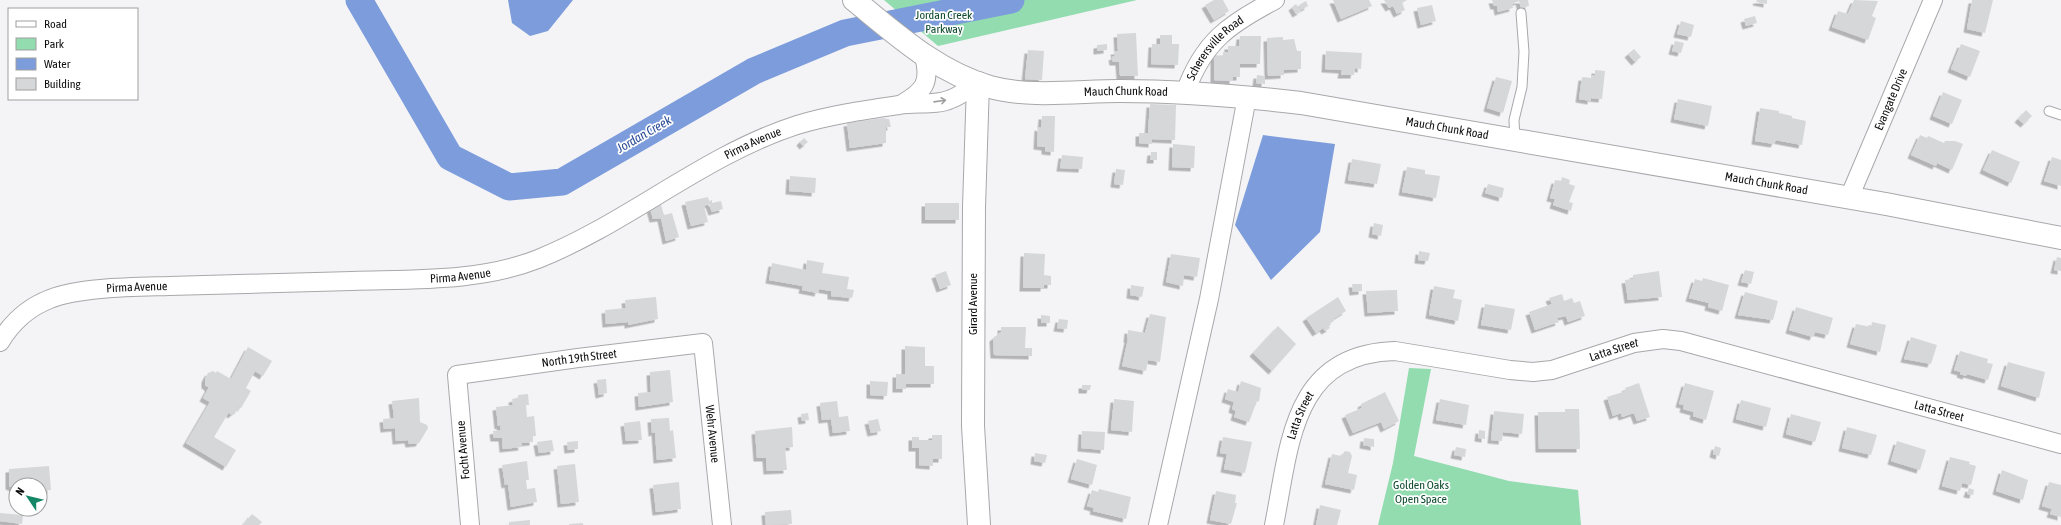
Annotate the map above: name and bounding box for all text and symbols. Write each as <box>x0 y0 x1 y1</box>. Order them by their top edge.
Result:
legend <box>8 8 138 100</box>
park label: Jordan Creek Parkway <box>916 8 973 36</box>
street label: Scherersville Road <box>1184 13 1246 83</box>
text: Road <box>44 17 67 31</box>
text: Park <box>44 37 65 51</box>
text: Water <box>44 57 71 71</box>
street label: Evangate Drive <box>1872 67 1910 132</box>
text: Building <box>44 77 82 91</box>
street label: Mauch Chunk Road <box>1083 84 1168 99</box>
one-way arrow <box>933 97 946 105</box>
water label: Jordan Creek <box>613 112 674 156</box>
street label: Mauch Chunk Road <box>1405 114 1490 142</box>
street label: Pirma Avenue <box>722 124 783 162</box>
street label: Mauch Chunk Road <box>1724 169 1809 197</box>
street label: Pirma Avenue <box>430 265 492 286</box>
street label: Girard Avenue <box>966 273 980 335</box>
street label: Pirma Avenue <box>106 279 168 296</box>
street label: Latta Street <box>1587 335 1640 364</box>
street label: North 19th Street <box>541 346 618 370</box>
street label: Latta Street <box>1284 388 1317 441</box>
street label: Latta Street <box>1913 398 1966 424</box>
street label: Wehr Avenue <box>703 404 722 463</box>
street label: Focht Avenue <box>453 420 473 480</box>
north arrow <box>8 477 48 517</box>
park label: Golden Oaks Open Space <box>1393 478 1449 506</box>
text: N <box>13 485 27 497</box>

